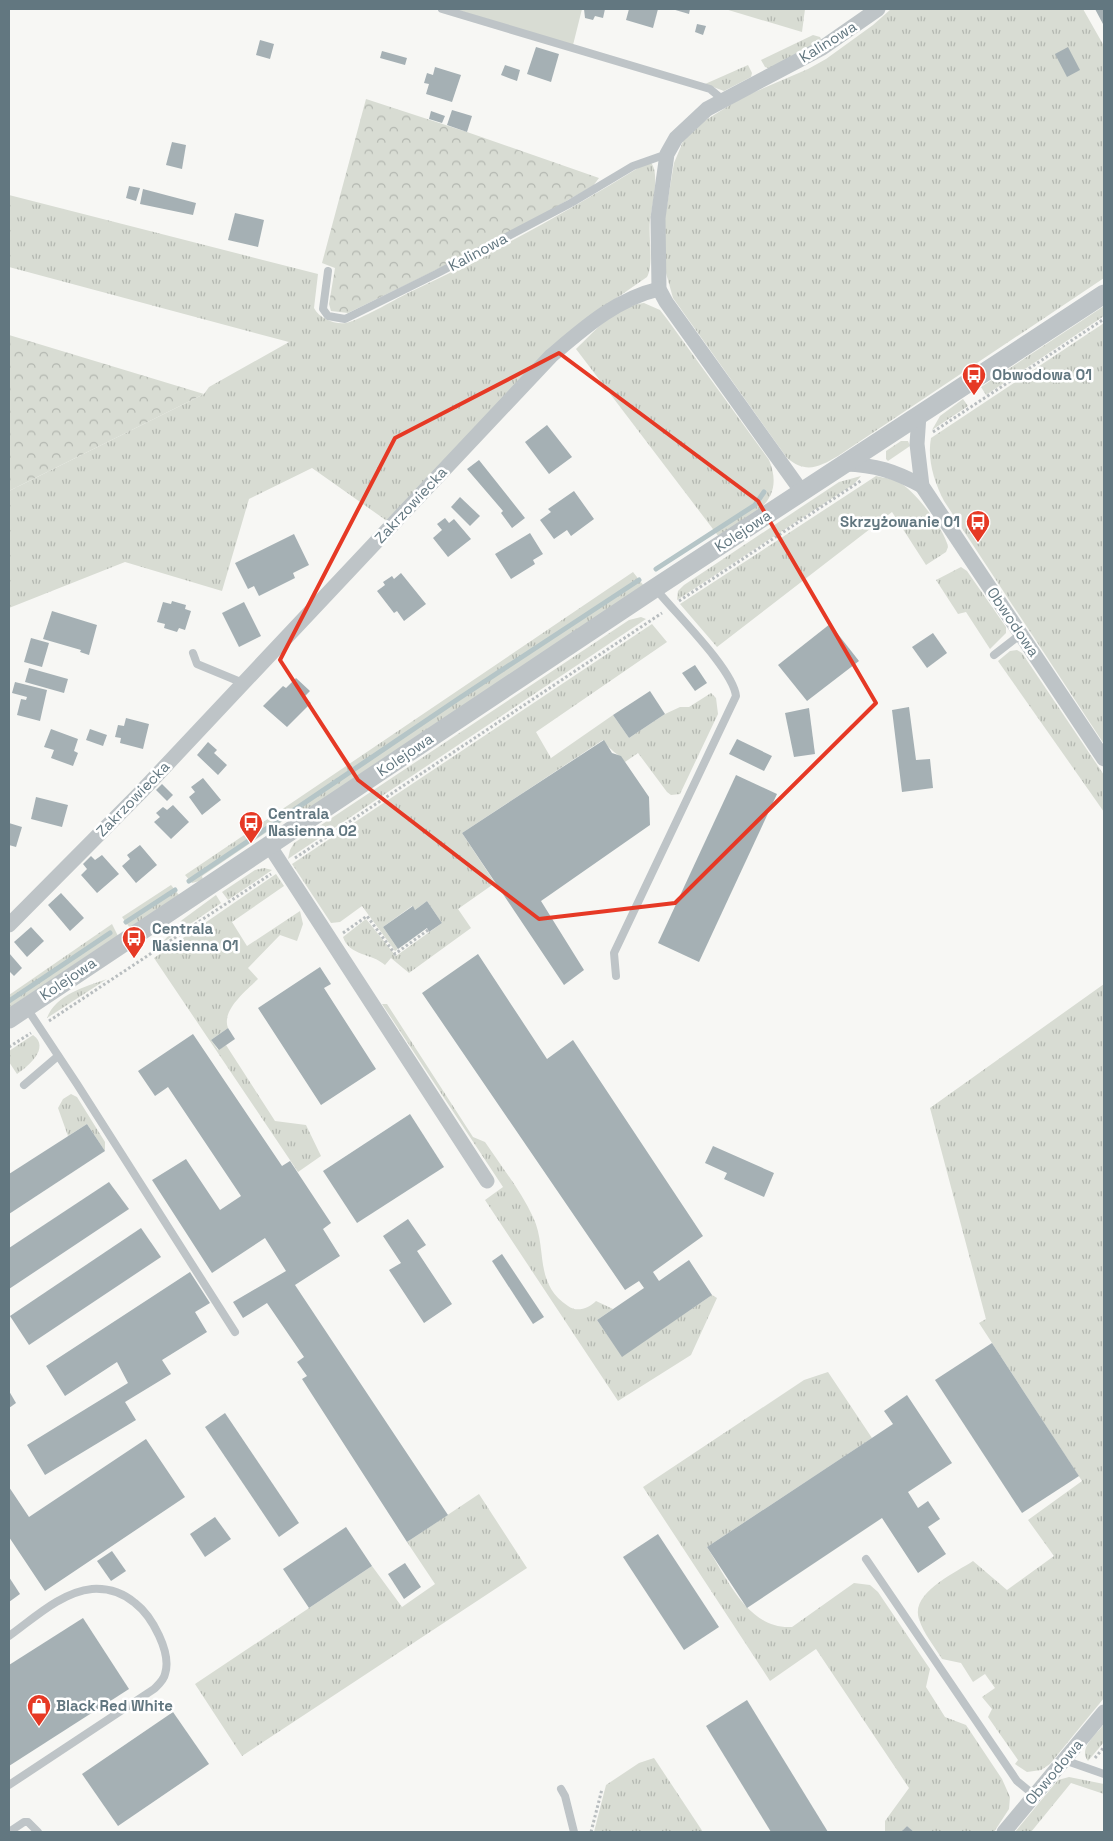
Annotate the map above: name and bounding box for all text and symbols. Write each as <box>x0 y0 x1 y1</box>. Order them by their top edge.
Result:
street label: Kalinowa <box>796 16 860 67</box>
street label: Kalinowa <box>445 228 511 275</box>
bus stop icon: Obwodowa 01 <box>961 362 987 396</box>
place label: Obwodowa 01 <box>992 365 1092 384</box>
street label: Zakrzowiecka <box>370 462 451 547</box>
street label: Kolejowa <box>711 505 775 556</box>
bus stop icon: Skrzyżowanie 01 <box>965 509 991 543</box>
place label: Skrzyżowanie 01 <box>840 512 960 531</box>
street label: Obwodowa <box>983 583 1044 660</box>
street label: Kolejowa <box>373 729 437 780</box>
street label: Zakrzowiecka <box>92 757 174 840</box>
place label: Centrala Nasienna 02 <box>268 804 357 840</box>
bus stop icon: Centrala Nasienna 02 <box>238 810 264 844</box>
place label: Centrala Nasienna 01 <box>152 919 239 955</box>
bus stop icon: Centrala Nasienna 01 <box>121 925 147 959</box>
street label: Kolejowa <box>36 953 100 1004</box>
shop icon: Black Red White <box>26 1693 52 1727</box>
place label: Black Red White <box>56 1696 173 1715</box>
street label: Obwodowa <box>1021 1735 1087 1808</box>

